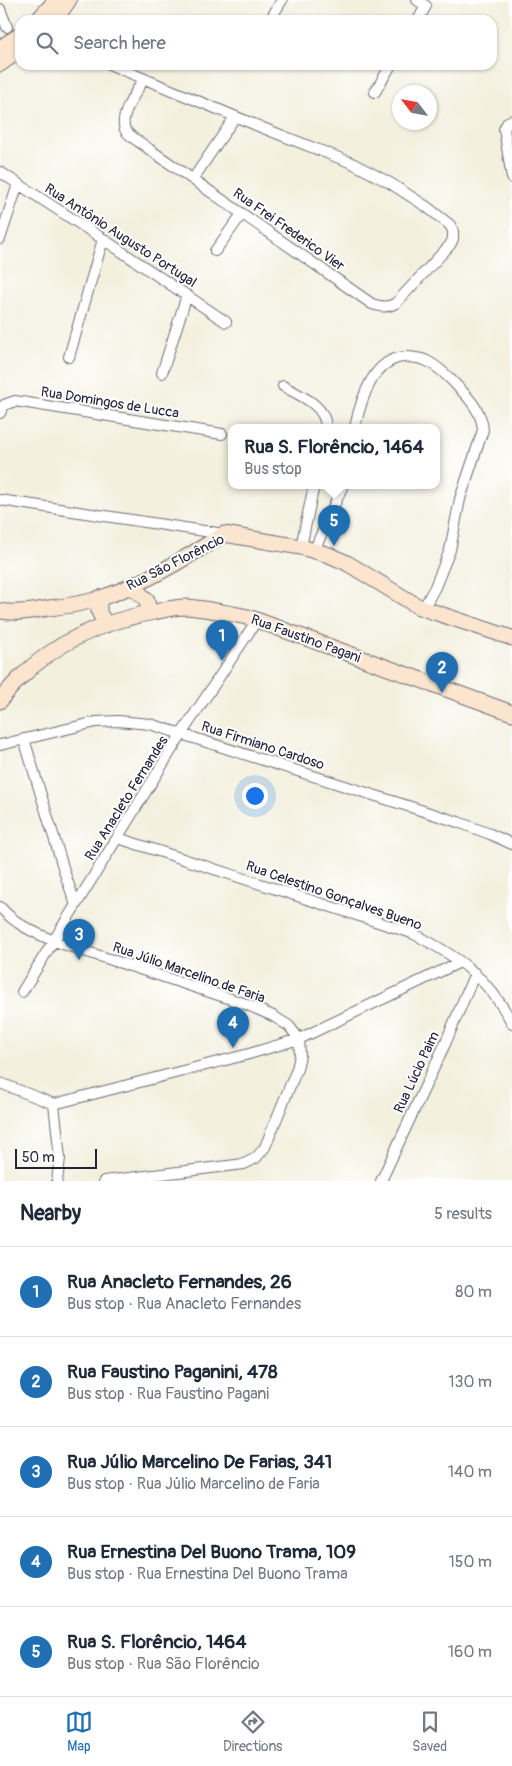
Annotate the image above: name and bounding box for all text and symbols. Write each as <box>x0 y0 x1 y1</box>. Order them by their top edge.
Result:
search box <box>15 15 497 70</box>
icon: search <box>33 29 61 57</box>
text: Search here <box>73 31 166 55</box>
north arrow <box>392 85 437 130</box>
street label: Rua Antônio Augusto Portugal <box>42 180 200 291</box>
street label: Rua Frei Frederico Vier <box>230 185 348 274</box>
street label: Rua Domingos de Lucca <box>40 383 180 422</box>
popup <box>228 424 440 489</box>
text: Rua S. Florêncio, 1464 <box>244 435 424 459</box>
text: Bus stop <box>244 459 302 479</box>
pin: 5 <box>318 505 350 546</box>
street label: Rua São Florêncio <box>124 530 227 594</box>
street label: Rua Faustino Pagani <box>249 611 364 666</box>
pin: 1 <box>206 620 238 661</box>
pin: 2 <box>426 652 458 693</box>
street label: Rua Firmiano Cardoso <box>199 718 327 774</box>
street label: Rua Anacleto Fernandes <box>81 732 172 864</box>
your location <box>242 783 268 809</box>
street label: Rua Celestino Gonçalves Bueno <box>244 857 425 934</box>
pin: 3 <box>63 919 95 960</box>
street label: Rua Júlio Marcelino de Faria <box>110 938 267 1007</box>
pin: 4 <box>217 1007 249 1048</box>
street label: Rua Lúcio Paim <box>390 1029 443 1116</box>
scale bar <box>15 1146 98 1169</box>
text: 50 m <box>22 1149 55 1166</box>
text: Nearby <box>20 1200 81 1227</box>
text: 5 results <box>434 1204 492 1224</box>
text: Rua Anacleto Fernandes, 26 <box>67 1270 292 1294</box>
text: 1 <box>33 1282 39 1302</box>
text: 80 m <box>455 1282 492 1302</box>
text: Bus stop · Rua Anacleto Fernandes <box>67 1294 301 1314</box>
text: Rua Faustino Paganini, 478 <box>67 1360 278 1384</box>
text: 2 <box>32 1372 40 1392</box>
text: 130 m <box>448 1372 492 1392</box>
text: Bus stop · Rua Faustino Pagani <box>67 1384 269 1404</box>
text: Rua Júlio Marcelino De Farias, 341 <box>67 1450 332 1474</box>
text: 3 <box>32 1462 40 1482</box>
text: 140 m <box>448 1462 492 1482</box>
text: Bus stop · Rua Júlio Marcelino de Faria <box>67 1474 320 1494</box>
text: Rua Ernestina Del Buono Trama, 109 <box>67 1540 356 1564</box>
text: 4 <box>31 1552 41 1572</box>
text: 150 m <box>448 1552 492 1572</box>
text: Bus stop · Rua Ernestina Del Buono Trama <box>67 1564 348 1584</box>
text: Rua S. Florêncio, 1464 <box>67 1630 246 1654</box>
text: 5 <box>32 1642 40 1662</box>
text: 160 m <box>448 1642 492 1662</box>
text: Bus stop · Rua São Florêncio <box>67 1654 260 1674</box>
tab: Map <box>65 1708 93 1755</box>
tab: Directions <box>223 1708 282 1755</box>
tab: Saved <box>412 1708 447 1755</box>

